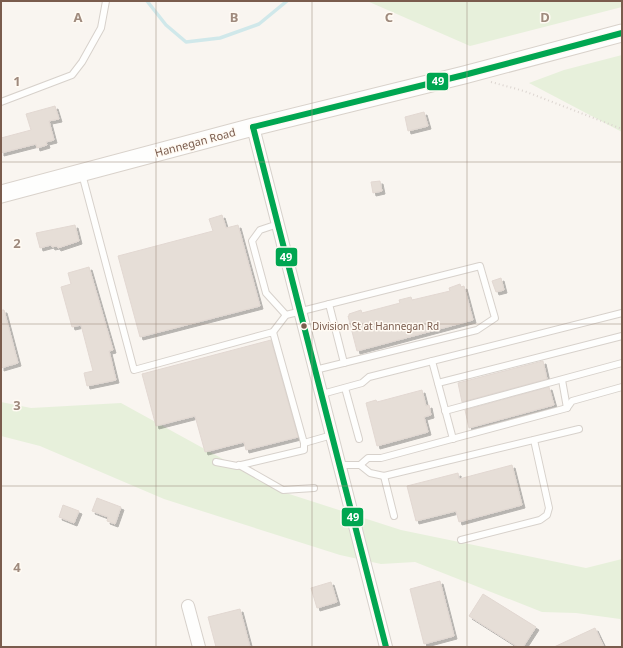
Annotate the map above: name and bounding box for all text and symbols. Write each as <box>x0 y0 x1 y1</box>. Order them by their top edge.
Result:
text: A <box>74 8 83 26</box>
text: B <box>230 8 238 26</box>
text: C <box>385 8 393 26</box>
text: D <box>540 8 550 26</box>
text: 1 <box>13 72 21 90</box>
line badge: 49 <box>426 72 449 91</box>
text: 49 <box>432 73 444 88</box>
street label: Hannegan Road <box>153 124 237 160</box>
text: 2 <box>13 234 21 252</box>
line badge: 49 <box>275 247 298 267</box>
text: 49 <box>280 249 292 264</box>
place label: Division St at Hannegan Rd <box>312 319 439 333</box>
marker: Division St at Hannegan Rd <box>299 321 309 331</box>
text: 3 <box>13 396 21 414</box>
line badge: 49 <box>341 507 364 527</box>
text: 49 <box>347 509 359 524</box>
text: 4 <box>13 558 21 576</box>

